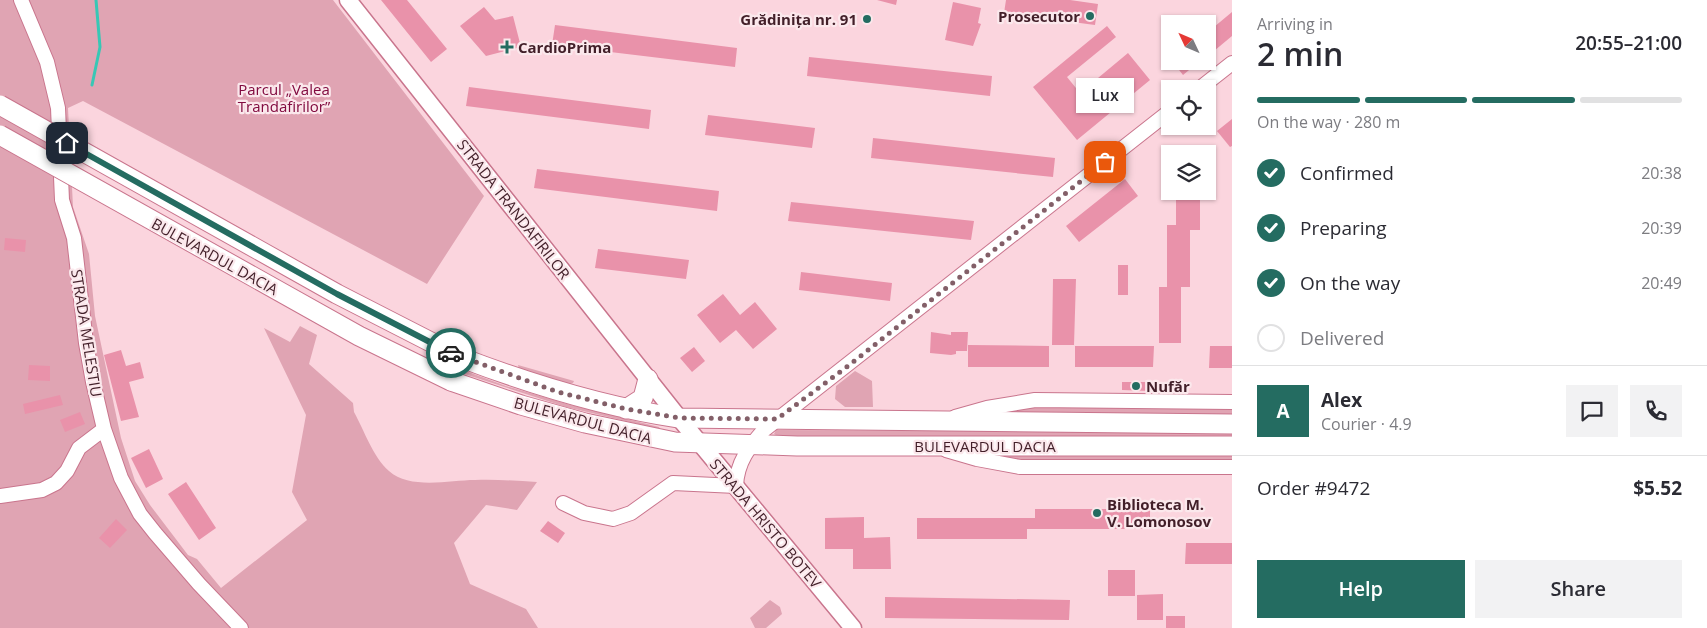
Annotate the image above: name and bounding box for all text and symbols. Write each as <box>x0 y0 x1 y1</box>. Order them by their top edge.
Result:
place label: Prosecutor <box>998 6 1080 26</box>
place label: Grădinița nr. 91 <box>740 9 857 29</box>
marker: Prosecutor <box>1084 10 1096 22</box>
marker: Grădinița nr. 91 <box>861 13 873 25</box>
text: Arriving in <box>1257 13 1333 35</box>
north arrow <box>1161 15 1216 70</box>
map controls <box>1161 15 1216 200</box>
text: 20:55–21:00 <box>1575 30 1682 56</box>
text: 2 min <box>1257 32 1343 75</box>
place label: CardioPrima <box>518 37 611 57</box>
marker: CardioPrima <box>500 40 514 54</box>
callout: Lux <box>1076 77 1134 112</box>
park label: Parcul „Valea Trandafirilor” <box>238 79 331 116</box>
button: locate <box>1161 80 1216 135</box>
text: Lux <box>1091 84 1119 106</box>
text: On the way · 280 m <box>1257 111 1400 133</box>
pin <box>46 122 88 164</box>
icon: home <box>53 129 81 157</box>
street label: STRADA TRANDAFIRILOR <box>453 135 575 284</box>
pin <box>1084 141 1126 183</box>
button: layers <box>1161 145 1216 200</box>
icon: bag <box>1091 148 1119 176</box>
icon: check <box>1257 159 1285 187</box>
text: Confirmed <box>1300 160 1394 186</box>
text: 20:38 <box>1641 162 1682 184</box>
street label: BULEVARDUL DACIA <box>148 213 282 299</box>
icon: check <box>1257 214 1285 242</box>
text: Preparing <box>1300 215 1387 241</box>
text: 20:39 <box>1641 217 1682 239</box>
street label: STRADA MELESTIU <box>67 268 107 398</box>
icon: check <box>1257 269 1285 297</box>
text: On the way <box>1300 270 1400 296</box>
text: 20:49 <box>1641 272 1682 294</box>
text: Delivered <box>1300 325 1384 351</box>
courier <box>426 328 476 378</box>
icon: car <box>437 339 465 367</box>
place label: Nufăr <box>1146 376 1190 396</box>
marker: Nufăr <box>1130 380 1142 392</box>
button: chat <box>1566 385 1618 437</box>
button: phone <box>1630 385 1682 437</box>
text: Alex <box>1321 387 1362 413</box>
street label: BULEVARDUL DACIA <box>512 392 654 448</box>
text: A <box>1276 398 1290 424</box>
text: Courier · 4.9 <box>1321 413 1412 435</box>
street label: BULEVARDUL DACIA <box>914 436 1056 456</box>
street label: STRADA HRISTO BOTEV <box>706 454 826 592</box>
text: Order #9472 <box>1257 475 1370 501</box>
text: $5.52 <box>1633 475 1682 501</box>
place label: Biblioteca M. V. Lomonosov <box>1107 494 1212 531</box>
marker: Biblioteca M. V. Lomonosov <box>1091 507 1103 519</box>
button: Help <box>1257 560 1465 618</box>
button: Share <box>1475 560 1682 618</box>

